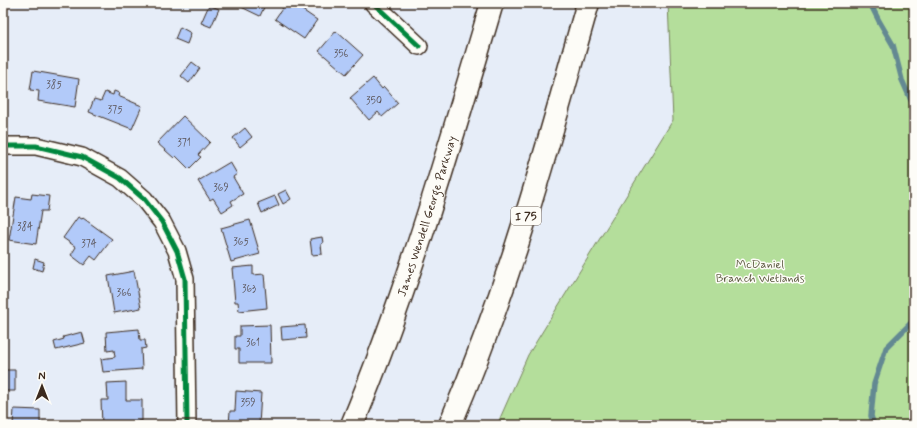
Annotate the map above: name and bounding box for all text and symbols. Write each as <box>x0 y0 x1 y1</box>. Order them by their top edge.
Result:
house number: 356 <box>334 48 349 61</box>
house number: 385 <box>46 78 62 92</box>
house number: 350 <box>366 95 382 108</box>
house number: 375 <box>107 104 123 117</box>
street label: James Wendell George Parkway <box>394 134 461 299</box>
house number: 371 <box>177 137 191 150</box>
house number: 369 <box>213 182 229 195</box>
road number: I 75 <box>511 207 541 225</box>
house number: 384 <box>17 220 33 234</box>
house number: 365 <box>233 236 249 249</box>
house number: 374 <box>81 238 97 251</box>
park label: McDaniel Branch Wetlands <box>716 257 805 287</box>
house number: 363 <box>242 283 256 296</box>
house number: 366 <box>117 287 132 300</box>
house number: 361 <box>246 337 260 350</box>
north arrow <box>22 366 62 406</box>
text: N <box>38 370 46 384</box>
house number: 359 <box>240 397 256 410</box>

